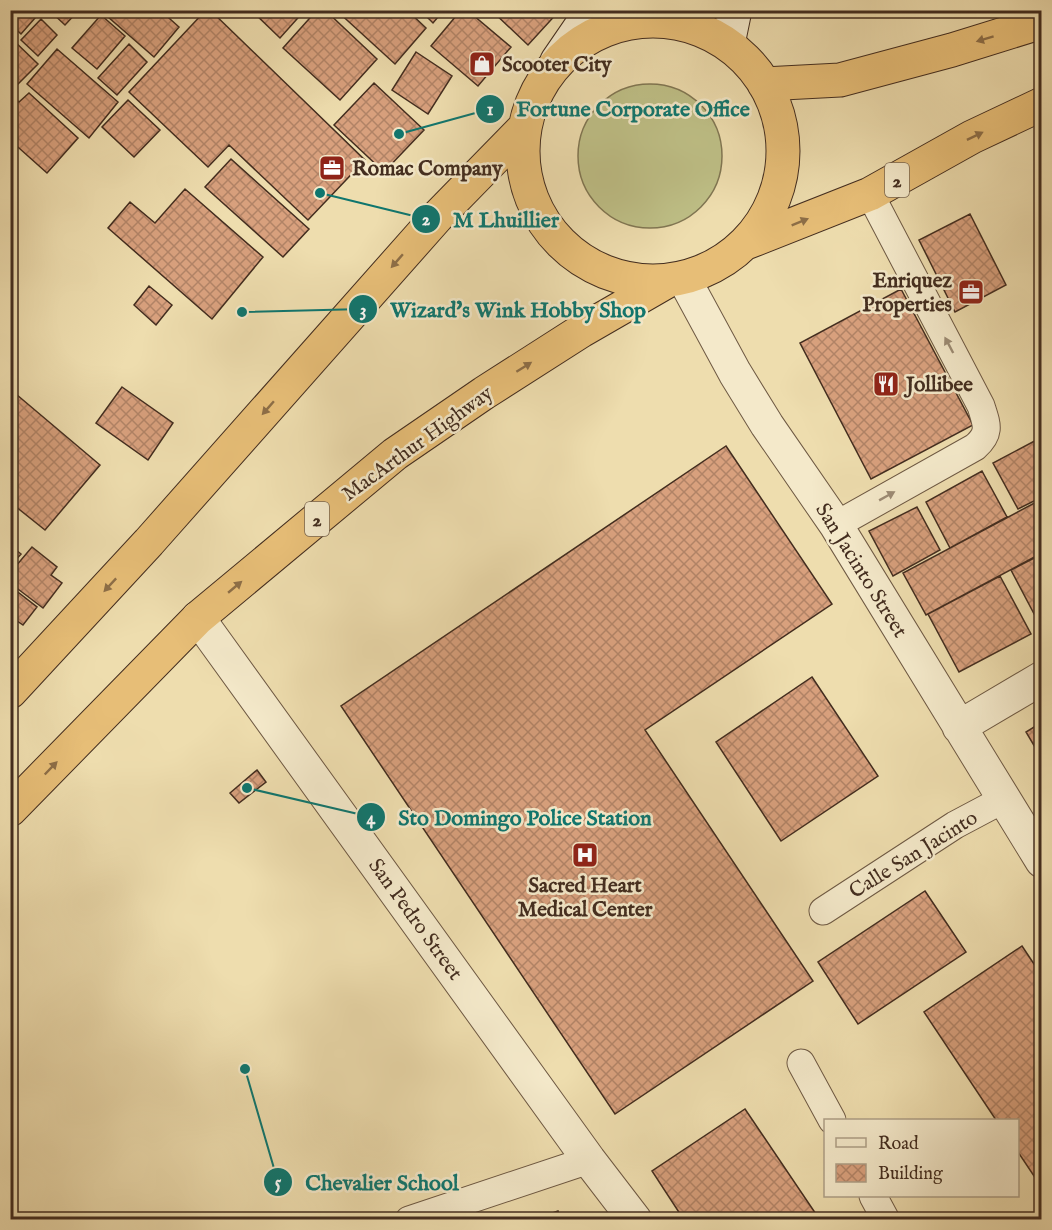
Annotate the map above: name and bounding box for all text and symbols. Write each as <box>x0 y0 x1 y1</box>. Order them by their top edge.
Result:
one-way arrow <box>976 35 994 44</box>
shop icon: Scooter City <box>467 49 497 79</box>
place label: Scooter City <box>502 52 612 79</box>
callout: Fortune Corporate Office <box>475 89 762 129</box>
text: Fortune Corporate Office <box>516 96 750 124</box>
text: 1 <box>487 99 494 122</box>
one-way arrow <box>966 131 983 140</box>
office icon: Romac Company <box>317 153 347 183</box>
place label: Romac Company <box>352 156 503 183</box>
road number: 2 <box>885 163 909 197</box>
callout: M Lhuillier <box>411 199 571 239</box>
text: M Lhuillier <box>453 207 560 235</box>
text: 2 <box>422 209 431 232</box>
one-way arrow <box>791 217 809 226</box>
one-way arrow <box>391 254 404 269</box>
place label: Enriquez Properties <box>862 268 952 319</box>
office icon: Enriquez Properties <box>956 277 986 307</box>
callout: Wizard's Wink Hobby Shop <box>348 289 658 329</box>
text: Wizard's Wink Hobby Shop <box>389 297 646 325</box>
text: 3 <box>360 300 366 323</box>
one-way arrow <box>944 337 954 354</box>
one-way arrow <box>516 362 532 373</box>
restaurant icon: Jollibee <box>871 369 901 399</box>
place label: Jollibee <box>903 372 973 399</box>
street label: MacArthur Highway <box>337 380 499 508</box>
one-way arrow <box>261 400 275 415</box>
one-way arrow <box>879 491 896 501</box>
street label: San Jacinto Street <box>809 498 913 643</box>
road number: 2 <box>305 502 329 536</box>
one-way arrow <box>103 578 117 593</box>
one-way arrow <box>227 580 243 593</box>
one-way arrow <box>44 761 58 775</box>
callout: Sto Domingo Police Station <box>356 797 664 837</box>
text: Sto Domingo Police Station <box>398 805 652 833</box>
street label: Calle San Jacinto <box>844 805 983 906</box>
text: 4 <box>367 808 377 831</box>
hospital icon: Sacred Heart Medical Center <box>570 840 600 870</box>
street label: San Pedro Street <box>362 854 468 986</box>
place label: Sacred Heart Medical Center <box>518 873 653 924</box>
legend <box>824 1119 1019 1197</box>
text: Road <box>878 1133 919 1156</box>
callout: Chevalier School <box>263 1162 471 1202</box>
text: Building <box>878 1163 943 1186</box>
text: Chevalier School <box>305 1170 460 1198</box>
text: 5 <box>275 1172 282 1195</box>

